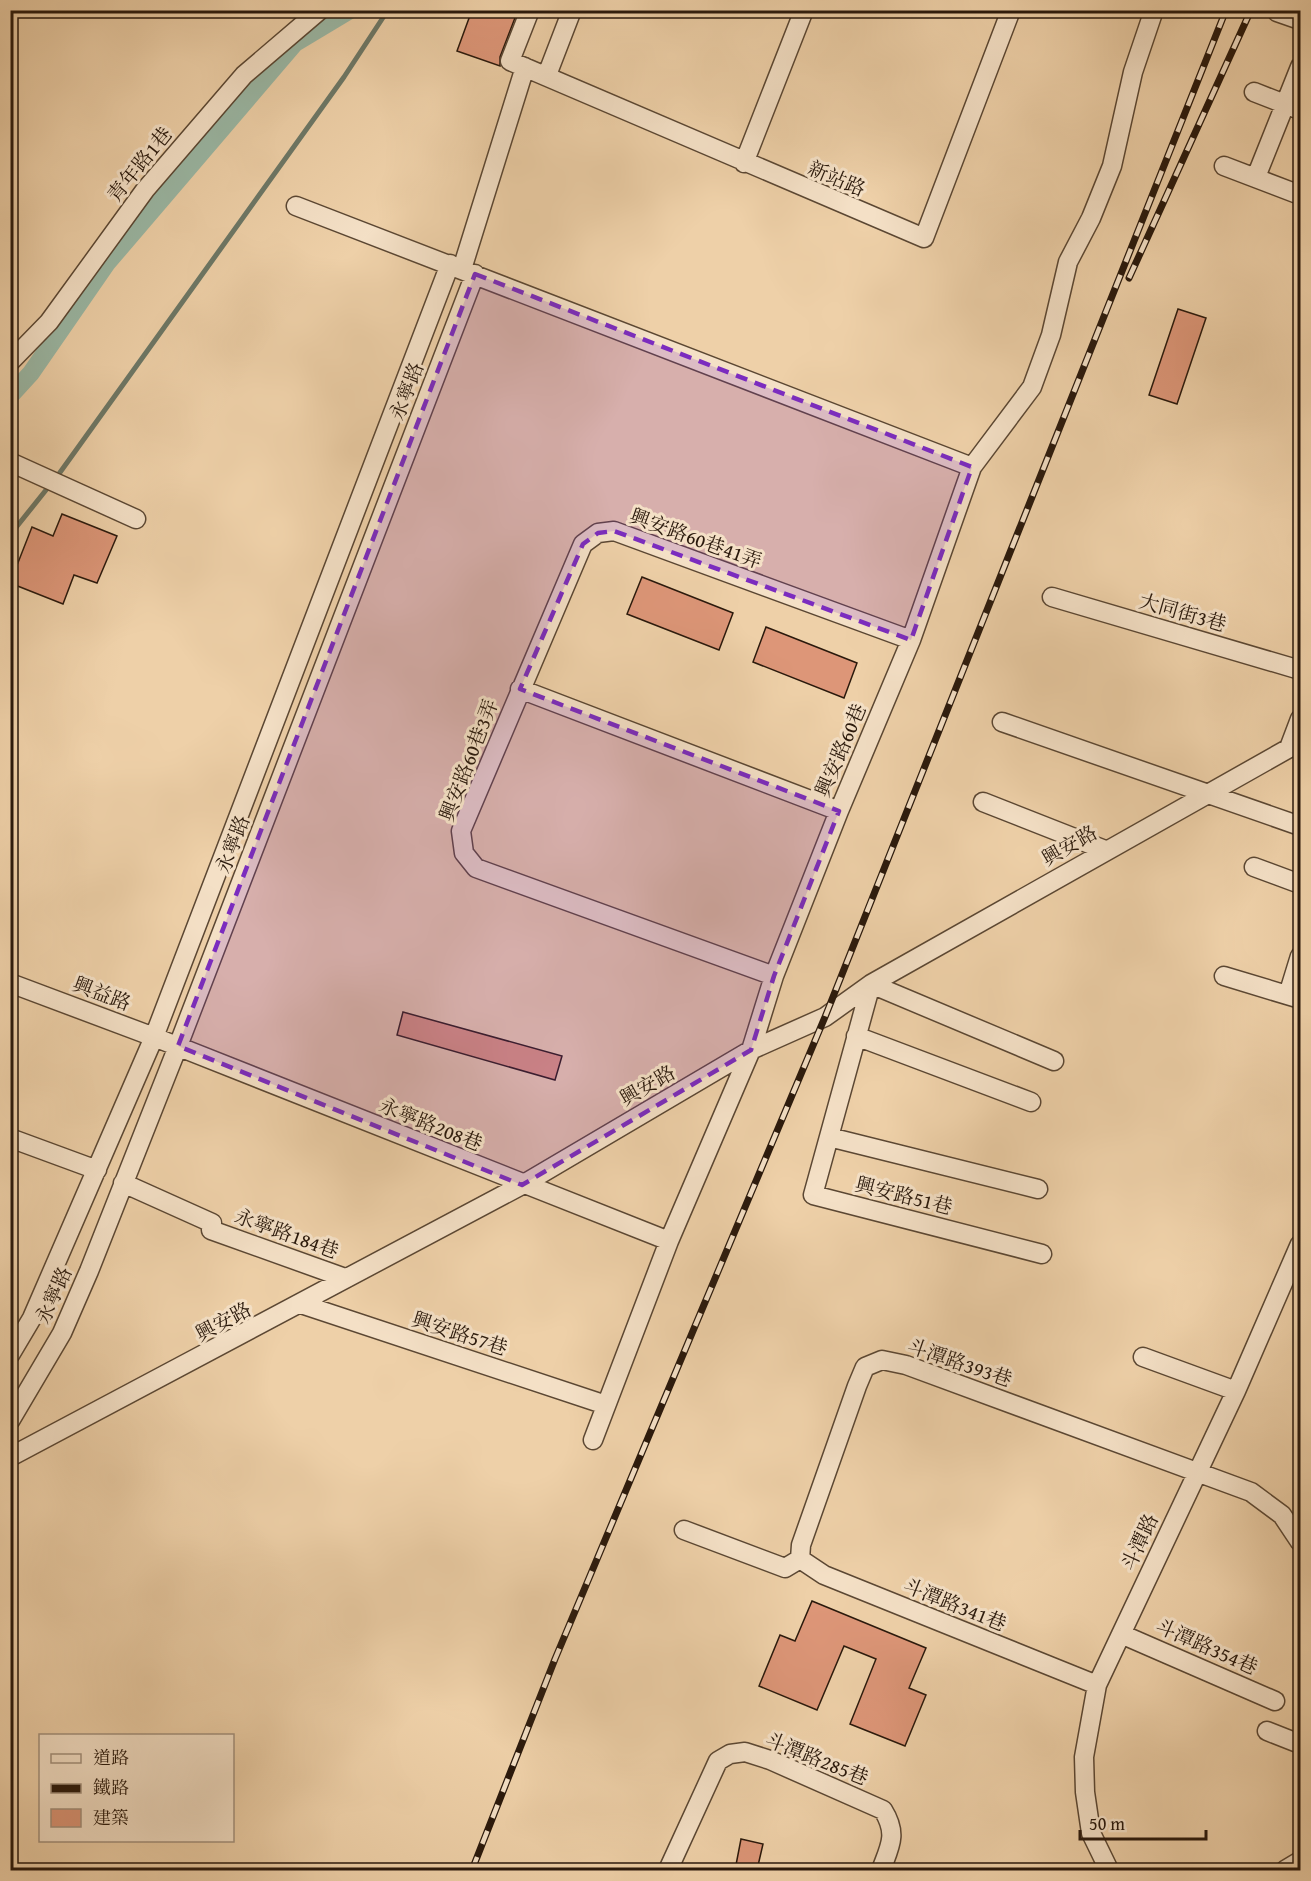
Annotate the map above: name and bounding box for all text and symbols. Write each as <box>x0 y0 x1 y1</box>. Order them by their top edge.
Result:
street label: 青年路1巷 <box>100 120 178 208</box>
street label: 新站路 <box>804 153 870 203</box>
street label: 永寧路 <box>382 358 430 424</box>
street label: 興安路60巷41弄 <box>626 501 766 575</box>
street label: 大同街3巷 <box>1136 586 1230 638</box>
street label: 興安路60巷3弄 <box>431 695 505 825</box>
street label: 興安路60巷 <box>807 699 873 801</box>
street label: 永寧路 <box>208 811 256 877</box>
street label: 興安路 <box>1036 817 1102 873</box>
street label: 興益路 <box>69 969 135 1017</box>
street label: 興安路 <box>614 1057 680 1113</box>
street label: 永寧路208巷 <box>375 1090 487 1158</box>
street label: 興安路51巷 <box>852 1169 956 1221</box>
street label: 永寧路184巷 <box>231 1201 343 1265</box>
street label: 永寧路 <box>28 1262 78 1328</box>
street label: 興安路 <box>190 1294 256 1348</box>
street label: 興安路57巷 <box>408 1304 512 1362</box>
street label: 斗潭路393巷 <box>904 1331 1016 1393</box>
street label: 斗潭路 <box>1113 1509 1165 1575</box>
street label: 斗潭路341巷 <box>899 1570 1011 1638</box>
street label: 斗潭路354巷 <box>1151 1611 1263 1681</box>
street label: 斗潭路285巷 <box>761 1724 873 1792</box>
legend <box>39 1734 234 1842</box>
text: 道路 <box>93 1744 129 1771</box>
text: 鐵路 <box>93 1774 129 1801</box>
scale bar <box>1080 1803 1206 1841</box>
text: 建築 <box>93 1804 129 1831</box>
text: 50 m <box>1089 1810 1125 1837</box>

